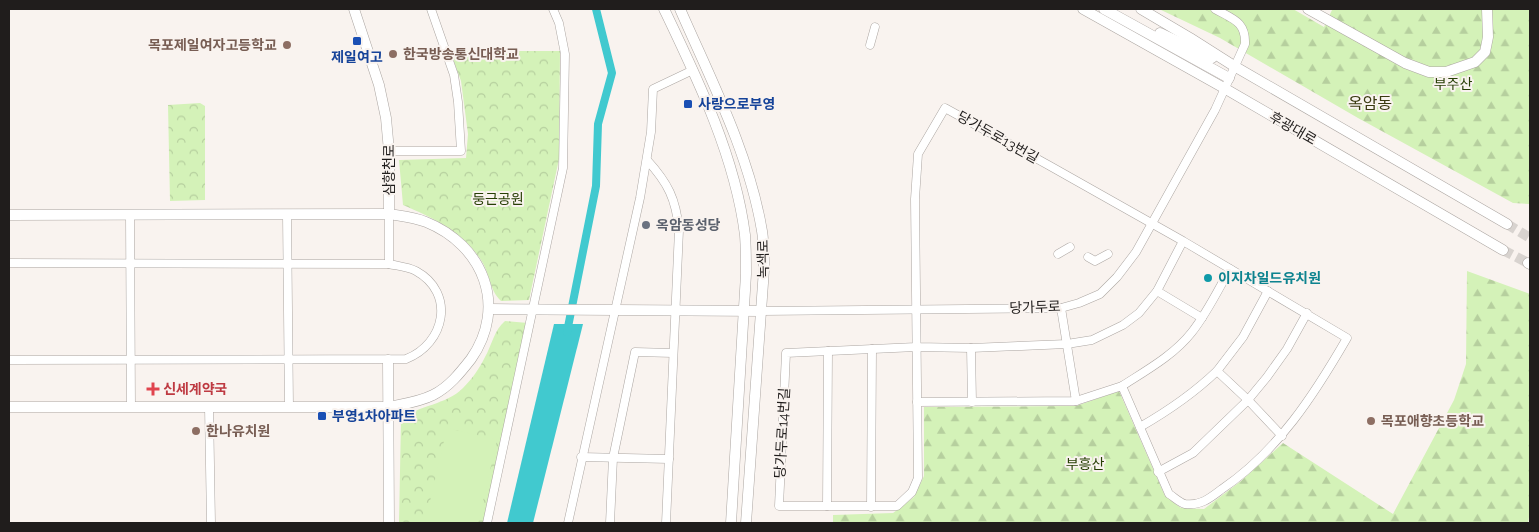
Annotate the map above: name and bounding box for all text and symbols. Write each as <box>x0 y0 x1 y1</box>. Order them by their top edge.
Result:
marker: 제일여고 <box>351 35 363 47</box>
place label: 목포제일여자고등학교 <box>148 37 277 53</box>
marker: 목포제일여자고등학교 <box>281 39 293 51</box>
place label: 한국방송통신대학교 <box>403 46 519 62</box>
marker: 한국방송통신대학교 <box>387 48 399 60</box>
place label: 제일여고 <box>331 49 383 65</box>
park label: 부주산 <box>1434 76 1472 92</box>
district label: 옥암동 <box>1348 94 1392 113</box>
place label: 사랑으로부영 <box>698 96 775 112</box>
marker: 사랑으로부영 <box>682 98 694 110</box>
street label: 당가두로13번길 <box>954 108 1042 166</box>
street label: 후광대로 <box>1267 108 1319 148</box>
street label: 삼향천로 <box>381 144 397 196</box>
park label: 둥근공원 <box>472 191 524 207</box>
place label: 옥암동성당 <box>656 217 721 233</box>
marker: 옥암동성당 <box>640 219 652 231</box>
street label: 녹색로 <box>755 239 771 278</box>
place label: 이지차일드유치원 <box>1218 270 1321 286</box>
marker: 이지차일드유치원 <box>1202 272 1214 284</box>
street label: 당가두로 <box>1009 298 1061 316</box>
place label: 신세계약국 <box>163 381 228 397</box>
marker: 신세계약국 <box>147 383 159 395</box>
street label: 당가두로14번길 <box>772 387 792 479</box>
place label: 부영1차아파트 <box>332 408 416 424</box>
marker: 부영1차아파트 <box>316 410 328 422</box>
place label: 목포애향초등학교 <box>1381 413 1484 429</box>
marker: 목포애향초등학교 <box>1365 415 1377 427</box>
place label: 한나유치원 <box>206 423 270 439</box>
marker: 한나유치원 <box>190 425 202 437</box>
park label: 부흥산 <box>1066 456 1104 472</box>

